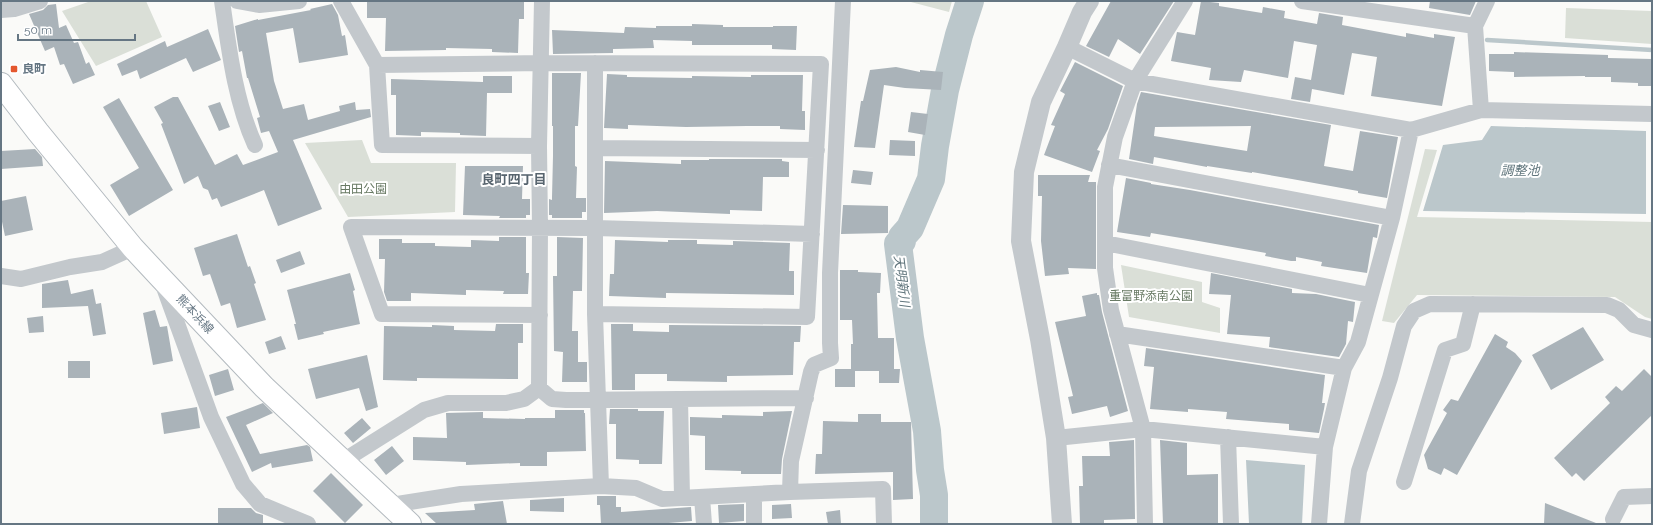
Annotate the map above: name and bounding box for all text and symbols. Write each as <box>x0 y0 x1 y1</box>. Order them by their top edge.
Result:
scale bar <box>18 16 135 42</box>
text: 50 m <box>24 23 52 37</box>
place label: 良町 <box>22 62 46 76</box>
marker: 良町 <box>9 64 19 74</box>
water label: 調整池 <box>1500 163 1541 178</box>
district label: 良町四丁目 <box>481 172 547 187</box>
park label: 由田公園 <box>339 182 387 196</box>
water label: 天明新川 <box>891 254 913 310</box>
park label: 重富野添南公園 <box>1109 289 1193 303</box>
street label: 熊本浜線 <box>174 292 216 336</box>

